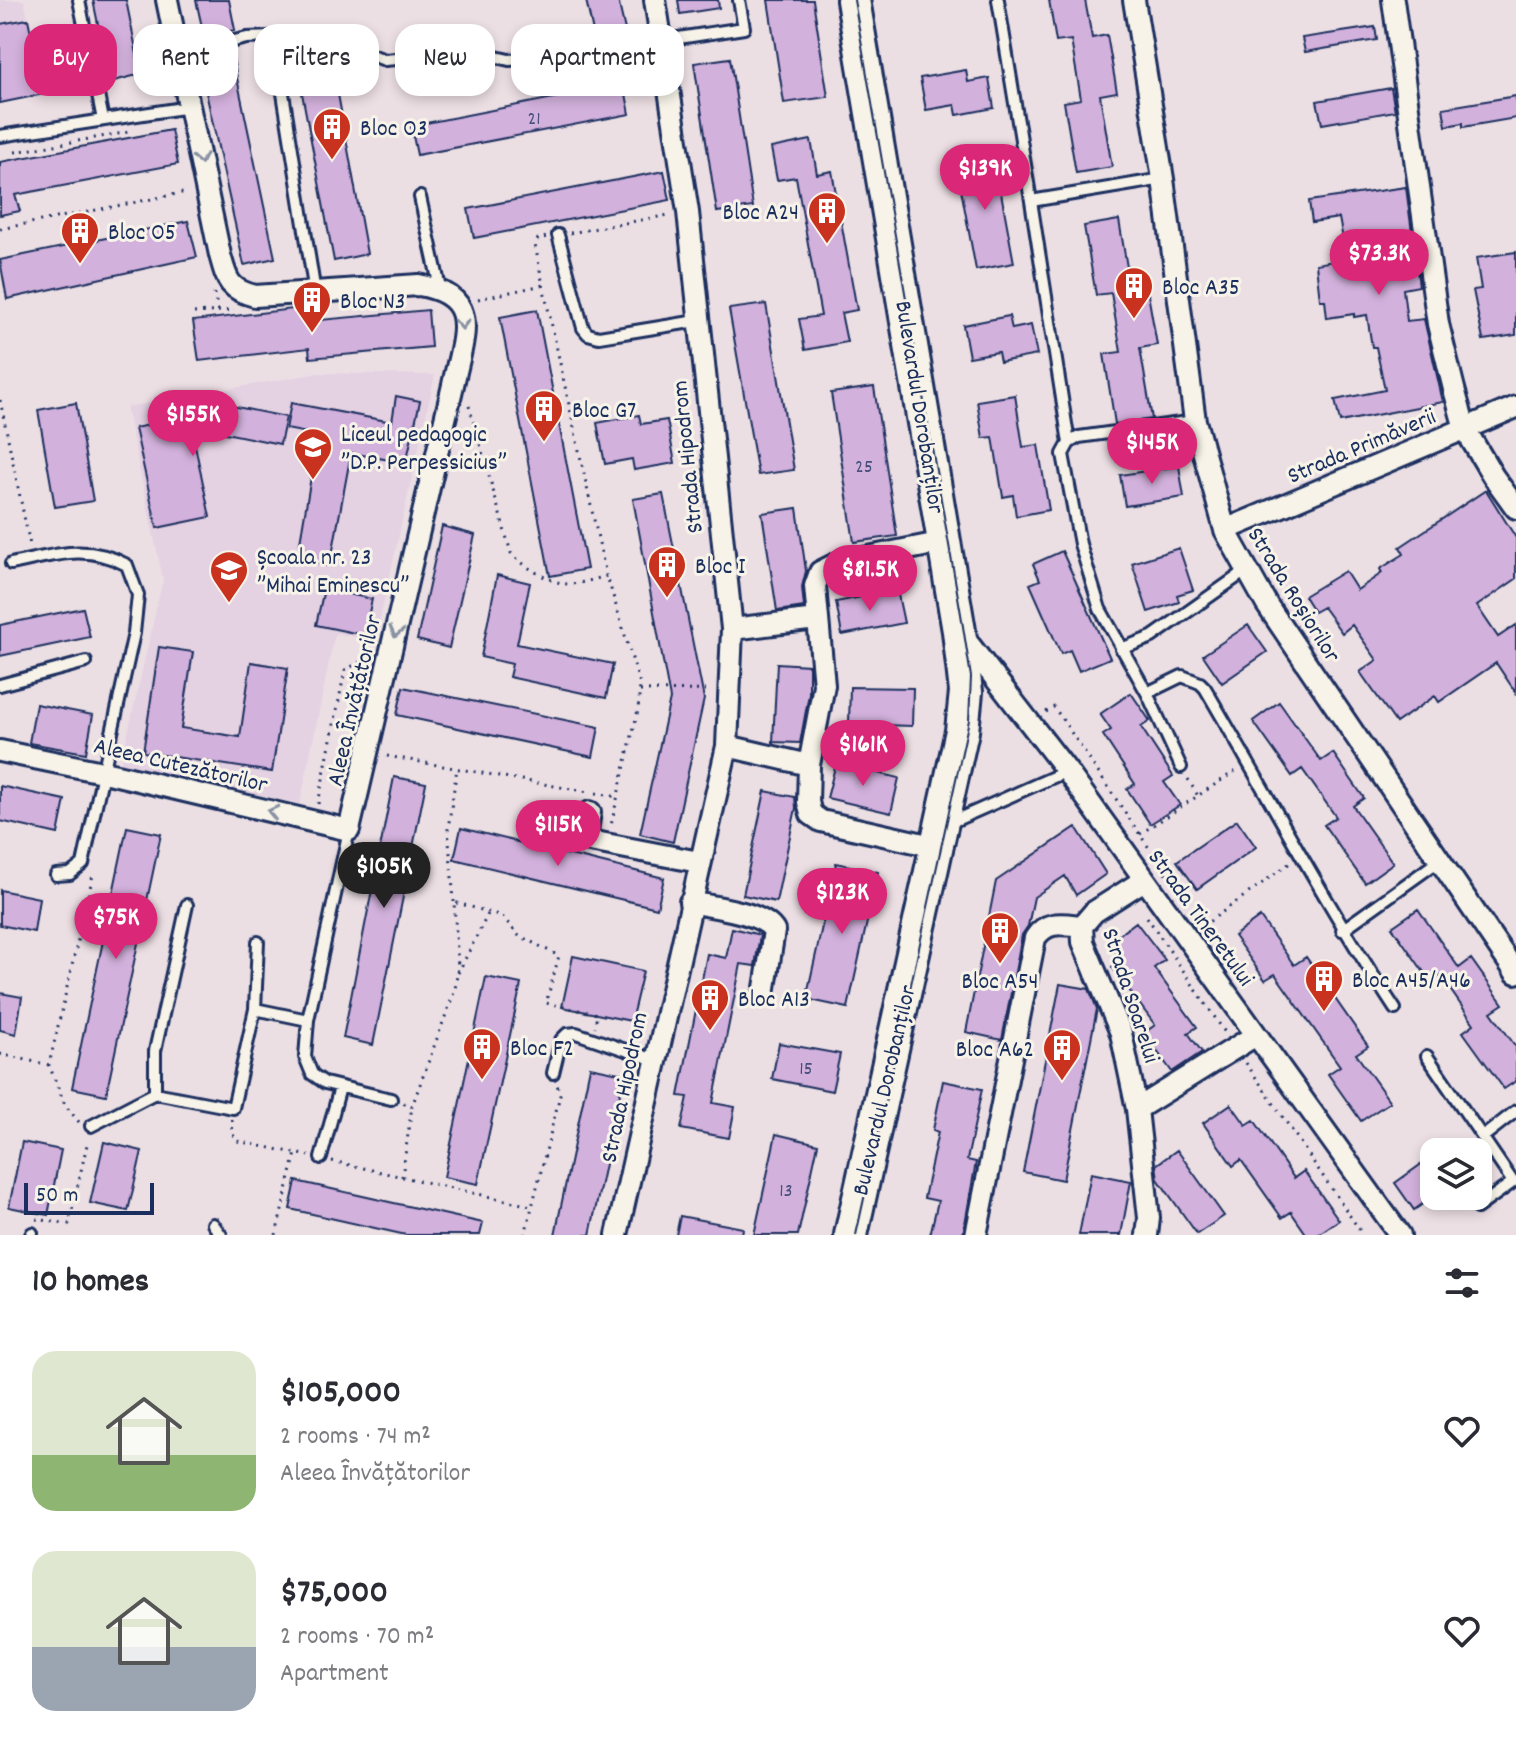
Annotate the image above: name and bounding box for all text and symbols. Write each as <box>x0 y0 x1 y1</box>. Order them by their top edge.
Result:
chip: Buy <box>24 24 117 96</box>
chip: Rent <box>133 24 238 96</box>
chip: Filters <box>254 24 379 96</box>
chip: New <box>395 24 495 96</box>
chip: Apartment <box>511 24 684 96</box>
building icon: Bloc O3 <box>311 106 353 161</box>
house number: 21 <box>527 106 541 134</box>
place label: Bloc O3 <box>360 113 427 147</box>
pin: $139K <box>929 144 1041 212</box>
one-way arrow <box>191 151 208 165</box>
text: $139K <box>958 151 1012 188</box>
building icon: Bloc A24 <box>806 190 848 245</box>
place label: Bloc A24 <box>723 197 799 231</box>
building icon: Bloc O5 <box>59 210 101 265</box>
place label: Bloc O5 <box>108 217 176 251</box>
pin: $73.3K <box>1314 229 1444 297</box>
text: $73.3K <box>1348 236 1410 273</box>
building icon: Bloc A35 <box>1113 265 1155 320</box>
place label: Bloc A35 <box>1162 272 1240 306</box>
building icon: Bloc N3 <box>291 279 333 334</box>
place label: Bloc N3 <box>340 286 405 320</box>
street label: Bulevardul Dorobanților <box>884 299 952 516</box>
one-way arrow <box>453 318 470 331</box>
street label: Strada Hipodrom <box>664 379 714 535</box>
building icon: Bloc G7 <box>523 388 565 443</box>
pin: $155K <box>137 390 249 458</box>
place label: Bloc G7 <box>572 395 636 429</box>
text: $155K <box>166 397 220 434</box>
street label: Strada Primăverii <box>1283 401 1442 494</box>
pin: $145K <box>1096 418 1208 486</box>
place label: Liceul pedagogic ”D.P. Perpessicius” <box>341 419 507 481</box>
text: $145K <box>1125 425 1179 462</box>
school or university icon: Liceul pedagogic ”D.P. Perpessicius” <box>292 426 334 481</box>
house number: 25 <box>855 454 873 482</box>
street label: Strada Roșiorilor <box>1237 521 1348 670</box>
place label: Școala nr. 23 ”Mihai Eminescu” <box>257 542 409 604</box>
building icon: Bloc I <box>646 544 688 599</box>
pin: $81.5K <box>805 545 935 613</box>
school or university icon: Școala nr. 23 ”Mihai Eminescu” <box>208 549 250 604</box>
place label: Bloc I <box>695 551 746 585</box>
text: $81.5K <box>841 552 899 589</box>
street label: Aleea Învățătorilor <box>320 611 392 790</box>
one-way arrow <box>388 625 405 639</box>
pin: $161K <box>807 720 919 788</box>
text: $161K <box>838 727 888 764</box>
street label: Aleea Cutezătorilor <box>90 730 271 803</box>
pin: $115K <box>502 800 614 868</box>
one-way arrow <box>267 804 281 821</box>
text: $115K <box>534 807 582 844</box>
pin: $105K <box>328 842 440 910</box>
street label: Strada Tineretului <box>1138 843 1261 994</box>
text: $105K <box>355 849 413 886</box>
pin: $123K <box>786 868 898 936</box>
text: $123K <box>815 875 869 912</box>
pin: $75K <box>69 893 163 961</box>
text: $75K <box>92 900 140 937</box>
building icon: Bloc A54 <box>979 910 1021 965</box>
street label: Strada Soarelui <box>1091 924 1167 1068</box>
building icon: Bloc A45/A46 <box>1303 958 1345 1013</box>
place label: Bloc A45/A46 <box>1352 965 1471 999</box>
place label: Bloc A54 <box>961 966 1039 1000</box>
building icon: Bloc A13 <box>689 977 731 1032</box>
street label: Bulevardul Dorobanților <box>845 982 927 1199</box>
place label: Bloc A13 <box>738 984 810 1018</box>
street label: Strada Hipodrom <box>593 1009 659 1166</box>
building icon: Bloc F2 <box>461 1026 503 1081</box>
building icon: Bloc A62 <box>1041 1027 1083 1082</box>
place label: Bloc F2 <box>510 1033 574 1067</box>
place label: Bloc A62 <box>956 1034 1034 1068</box>
house number: 15 <box>799 1056 813 1084</box>
map controls <box>1420 1138 1492 1210</box>
button: layers <box>1420 1138 1492 1210</box>
house number: 13 <box>779 1178 793 1206</box>
scale bar <box>24 1179 154 1215</box>
text: 50 m <box>36 1181 78 1212</box>
text: 10 homes <box>32 1259 149 1308</box>
icon: filters <box>1440 1261 1484 1305</box>
text: $105,000 <box>280 1370 401 1419</box>
icon: home <box>96 1383 192 1479</box>
icon: heart <box>1440 1409 1484 1453</box>
text: 2 rooms · 74 m² <box>280 1419 431 1456</box>
text: Aleea Învățătorilor <box>280 1456 470 1493</box>
text: $75,000 <box>280 1570 388 1619</box>
icon: home <box>96 1583 192 1679</box>
icon: heart <box>1440 1609 1484 1653</box>
text: 2 rooms · 70 m² <box>280 1619 434 1656</box>
text: Apartment <box>280 1656 389 1693</box>

